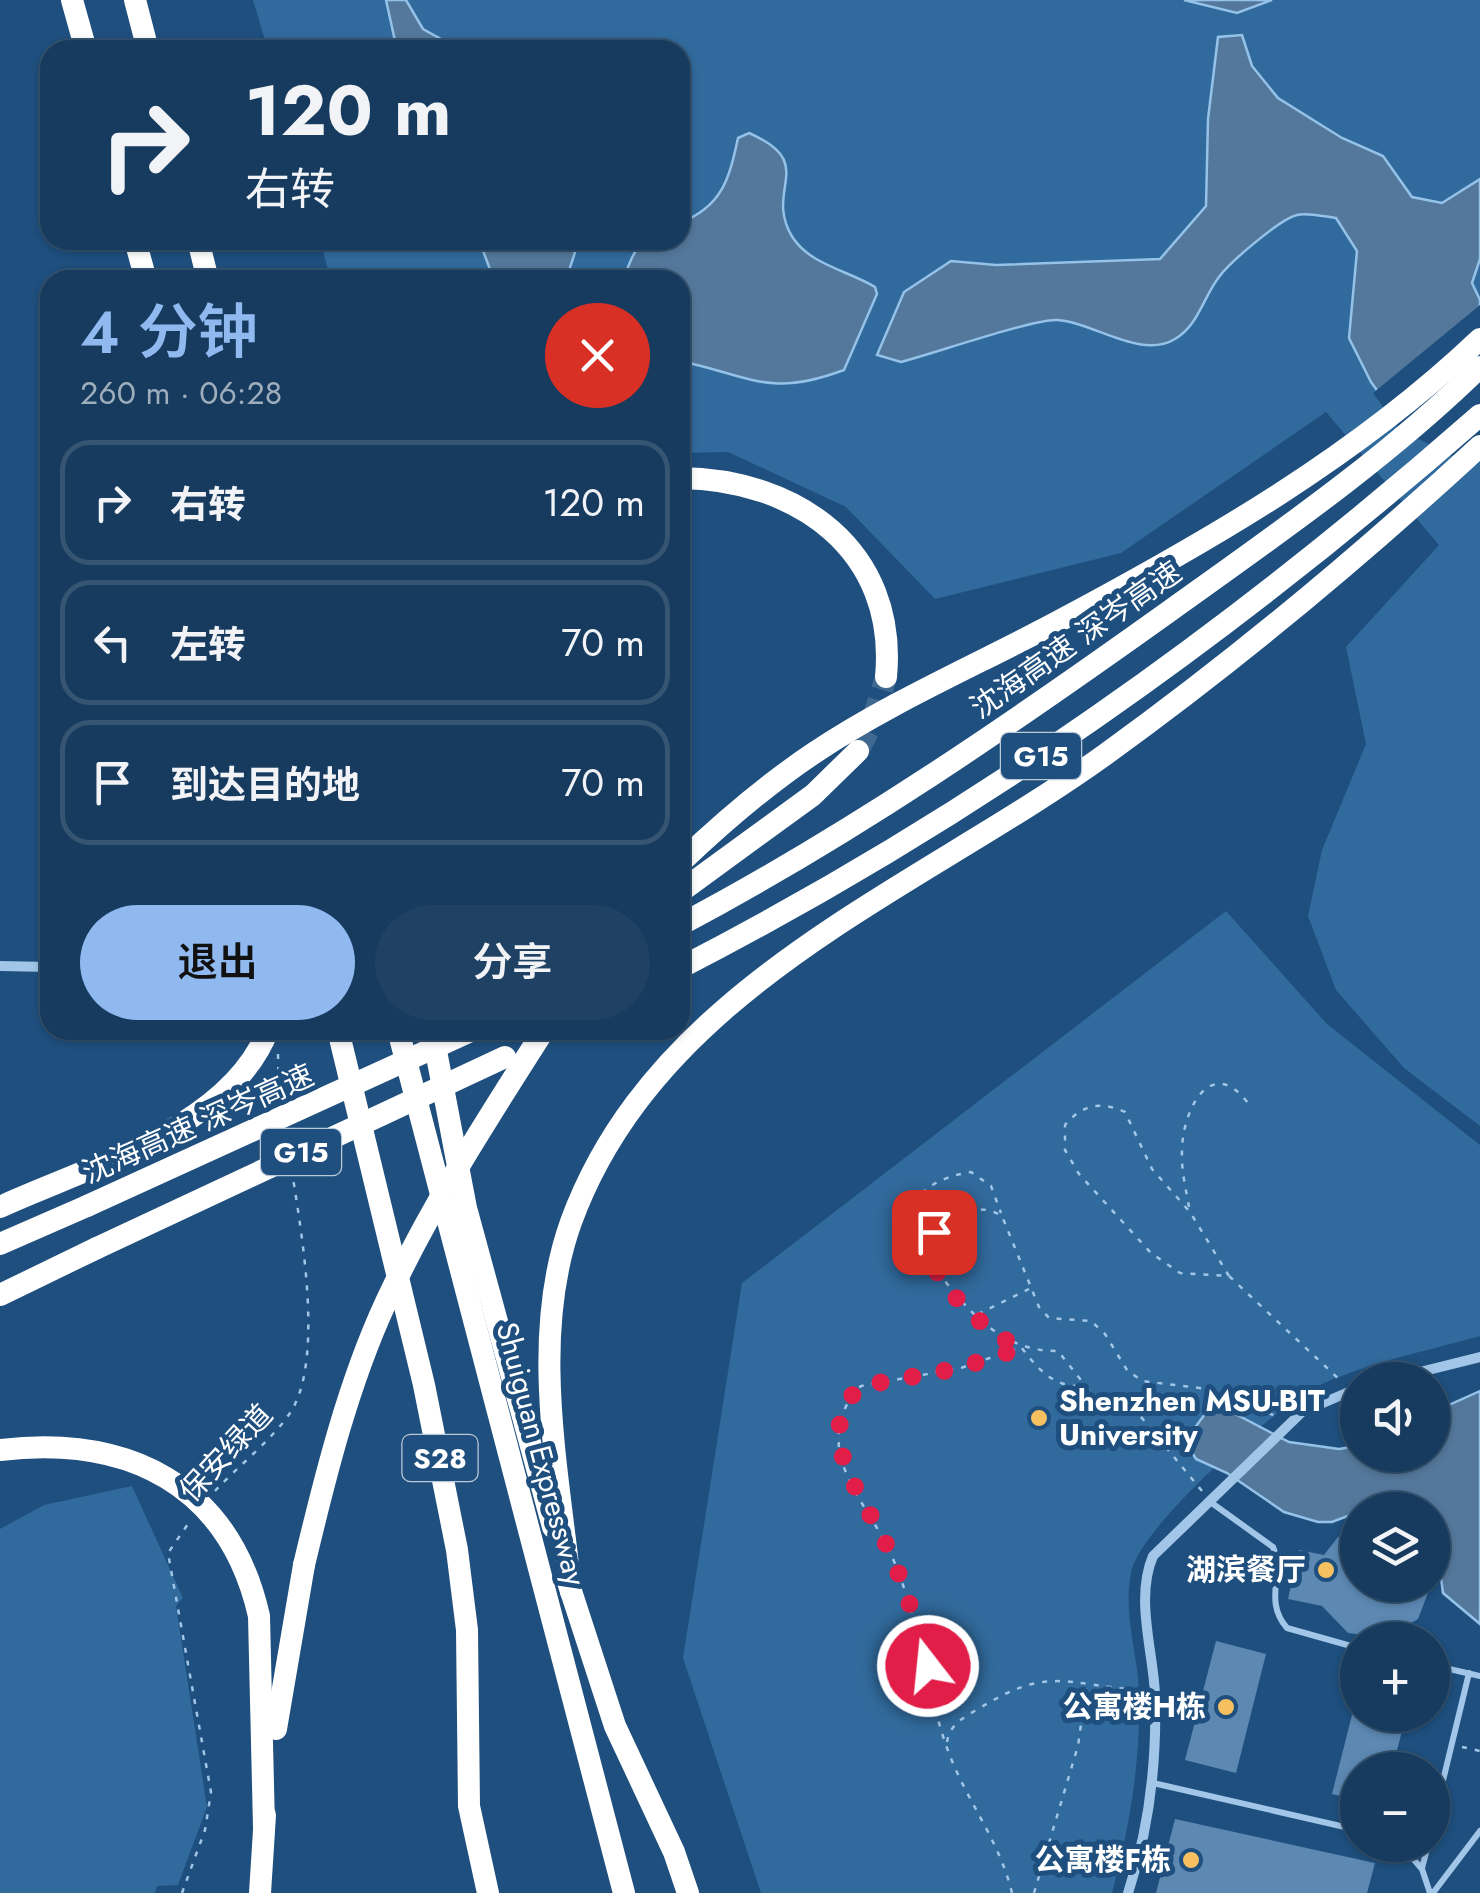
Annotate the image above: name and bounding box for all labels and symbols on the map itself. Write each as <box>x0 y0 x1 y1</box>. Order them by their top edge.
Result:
street label: 沈海高速 深岑高速 <box>961 551 1190 729</box>
road number: G15 <box>1001 733 1081 779</box>
street label: 沈海高速 深岑高速 <box>75 1053 320 1194</box>
road number: G15 <box>261 1129 341 1175</box>
pin <box>892 1190 977 1275</box>
street label: Shuiguan Expressway <box>486 1317 598 1591</box>
place label: Shenzhen MSU-BIT University <box>1059 1379 1325 1456</box>
street label: 保安绿道 <box>169 1394 282 1511</box>
marker: Shenzhen MSU-BIT University <box>1028 1407 1050 1429</box>
road number: S28 <box>402 1435 478 1481</box>
place label: 湖滨餐厅 <box>1186 1548 1306 1591</box>
marker: 湖滨餐厅 <box>1315 1559 1337 1581</box>
position arrow <box>876 1614 980 1718</box>
place label: 公寓楼H栋 <box>1062 1685 1206 1728</box>
marker: 公寓楼H栋 <box>1215 1696 1237 1718</box>
place label: 公寓楼F栋 <box>1034 1838 1171 1881</box>
marker: 公寓楼F栋 <box>1180 1849 1202 1871</box>

